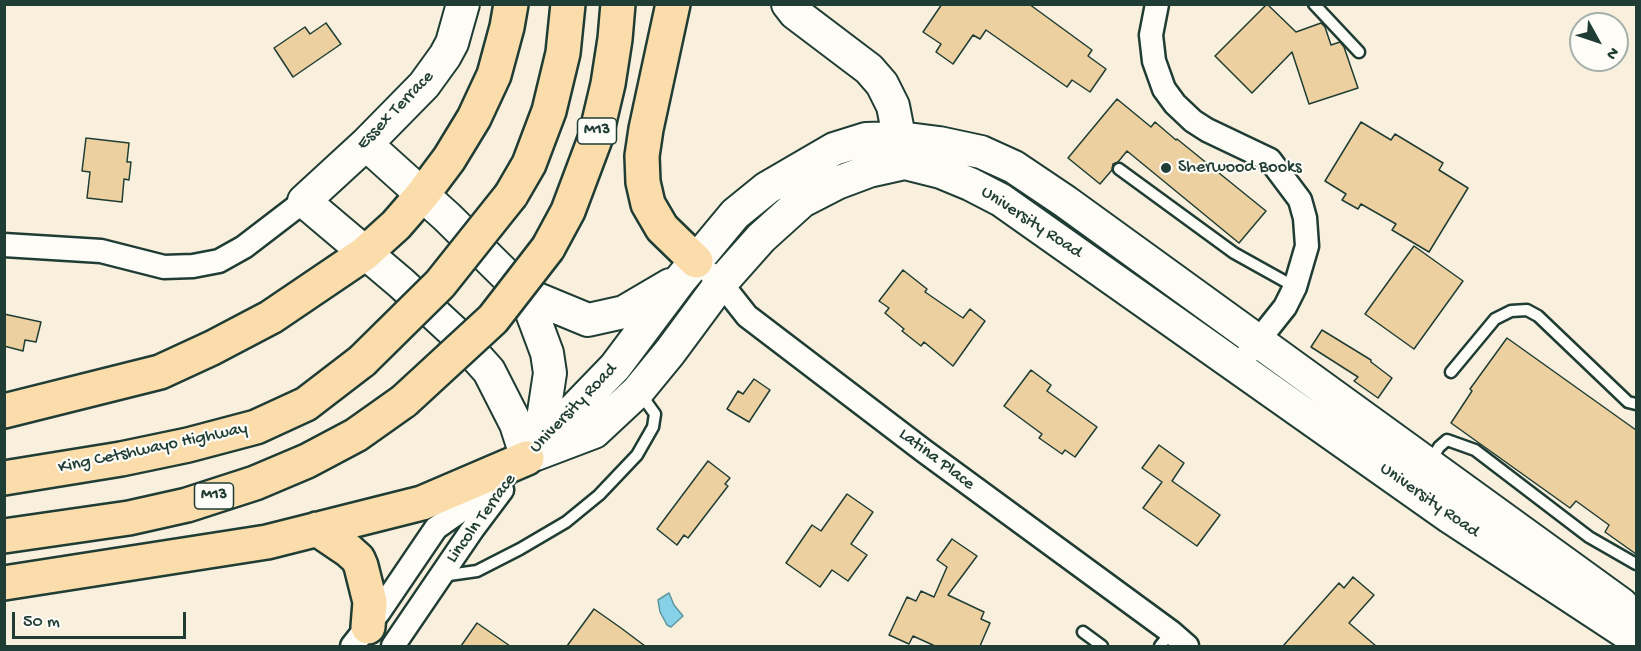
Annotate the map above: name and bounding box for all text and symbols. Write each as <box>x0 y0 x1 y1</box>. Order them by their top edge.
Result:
north arrow <box>1569 12 1629 72</box>
text: N <box>1601 42 1622 63</box>
street label: Essex Terrace <box>353 67 439 155</box>
road number: M13 <box>578 118 616 144</box>
place label: Sherwood Books <box>1178 157 1302 179</box>
marker: Sherwood Books <box>1159 161 1173 175</box>
street label: University Road <box>976 182 1086 264</box>
street label: University Road <box>526 360 622 458</box>
street label: King Cetshwayo Highway <box>56 418 250 480</box>
street label: Latina Place <box>894 424 978 496</box>
street label: University Road <box>1375 459 1483 543</box>
street label: Lincoln Terrace <box>442 470 522 568</box>
road number: M13 <box>194 483 234 509</box>
scale bar <box>15 600 189 638</box>
text: 50 m <box>23 612 60 633</box>

